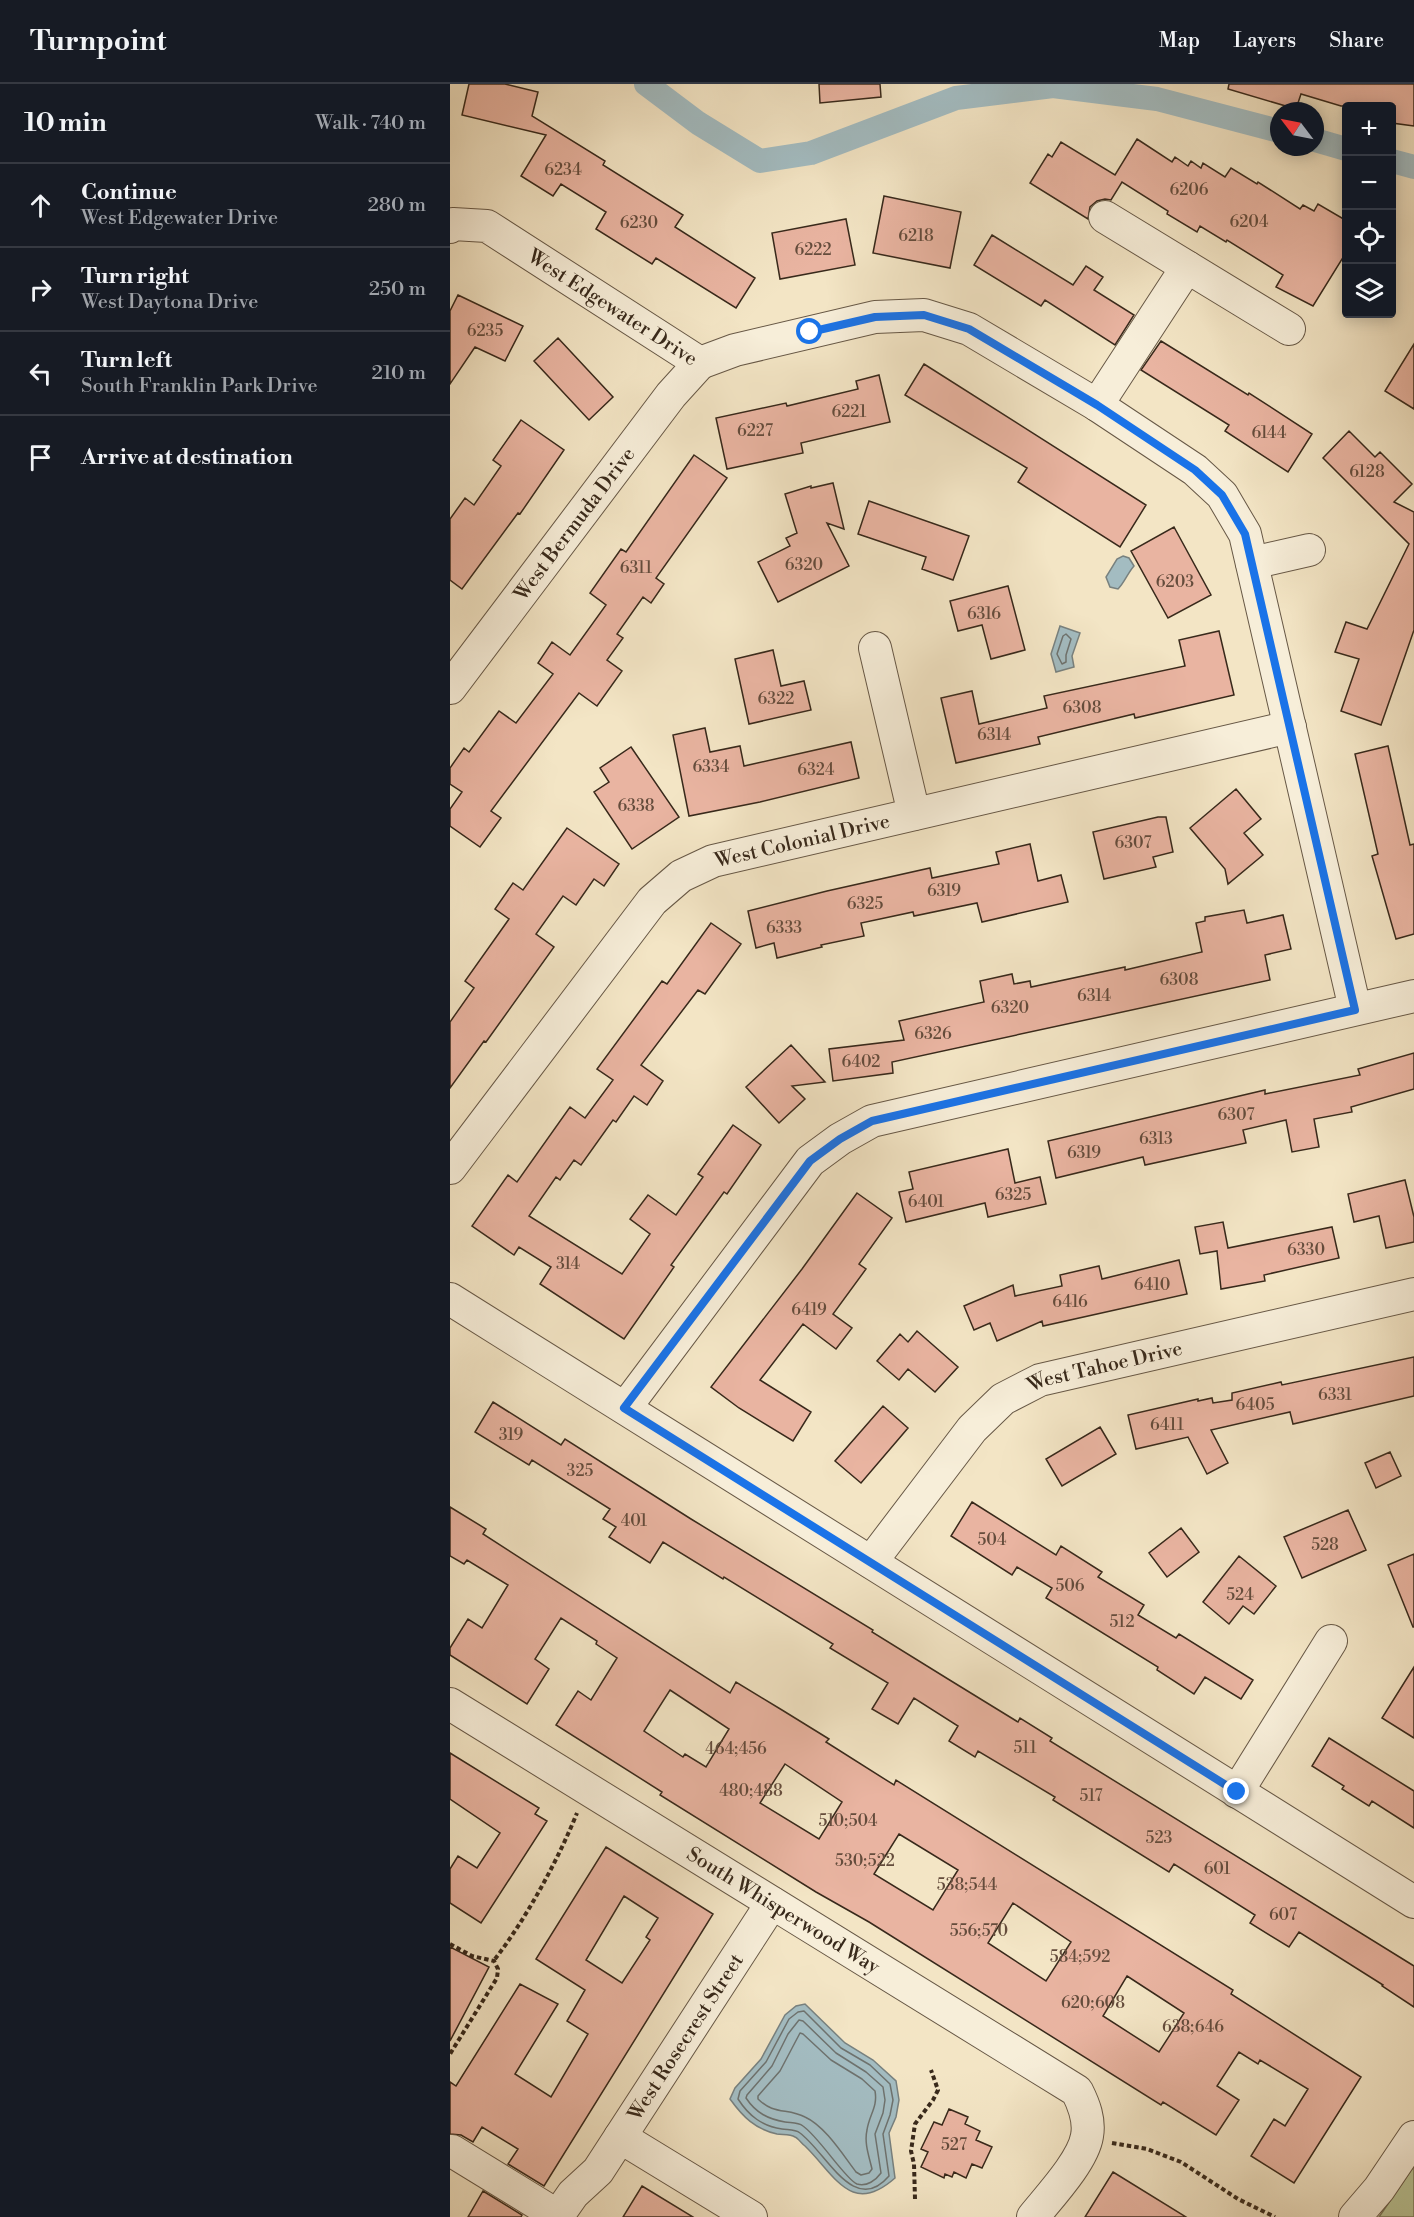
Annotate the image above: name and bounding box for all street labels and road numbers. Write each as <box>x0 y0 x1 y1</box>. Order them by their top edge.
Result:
street label: West Edgewater Drive <box>522 244 702 372</box>
street label: West Bermuda Drive <box>509 443 641 607</box>
street label: West Colonial Drive <box>712 809 893 874</box>
street label: West Tahoe Drive <box>1023 1337 1185 1399</box>
street label: South Whisperwood Way <box>682 1842 884 1980</box>
street label: West Rosecrest Street <box>623 1949 750 2127</box>

